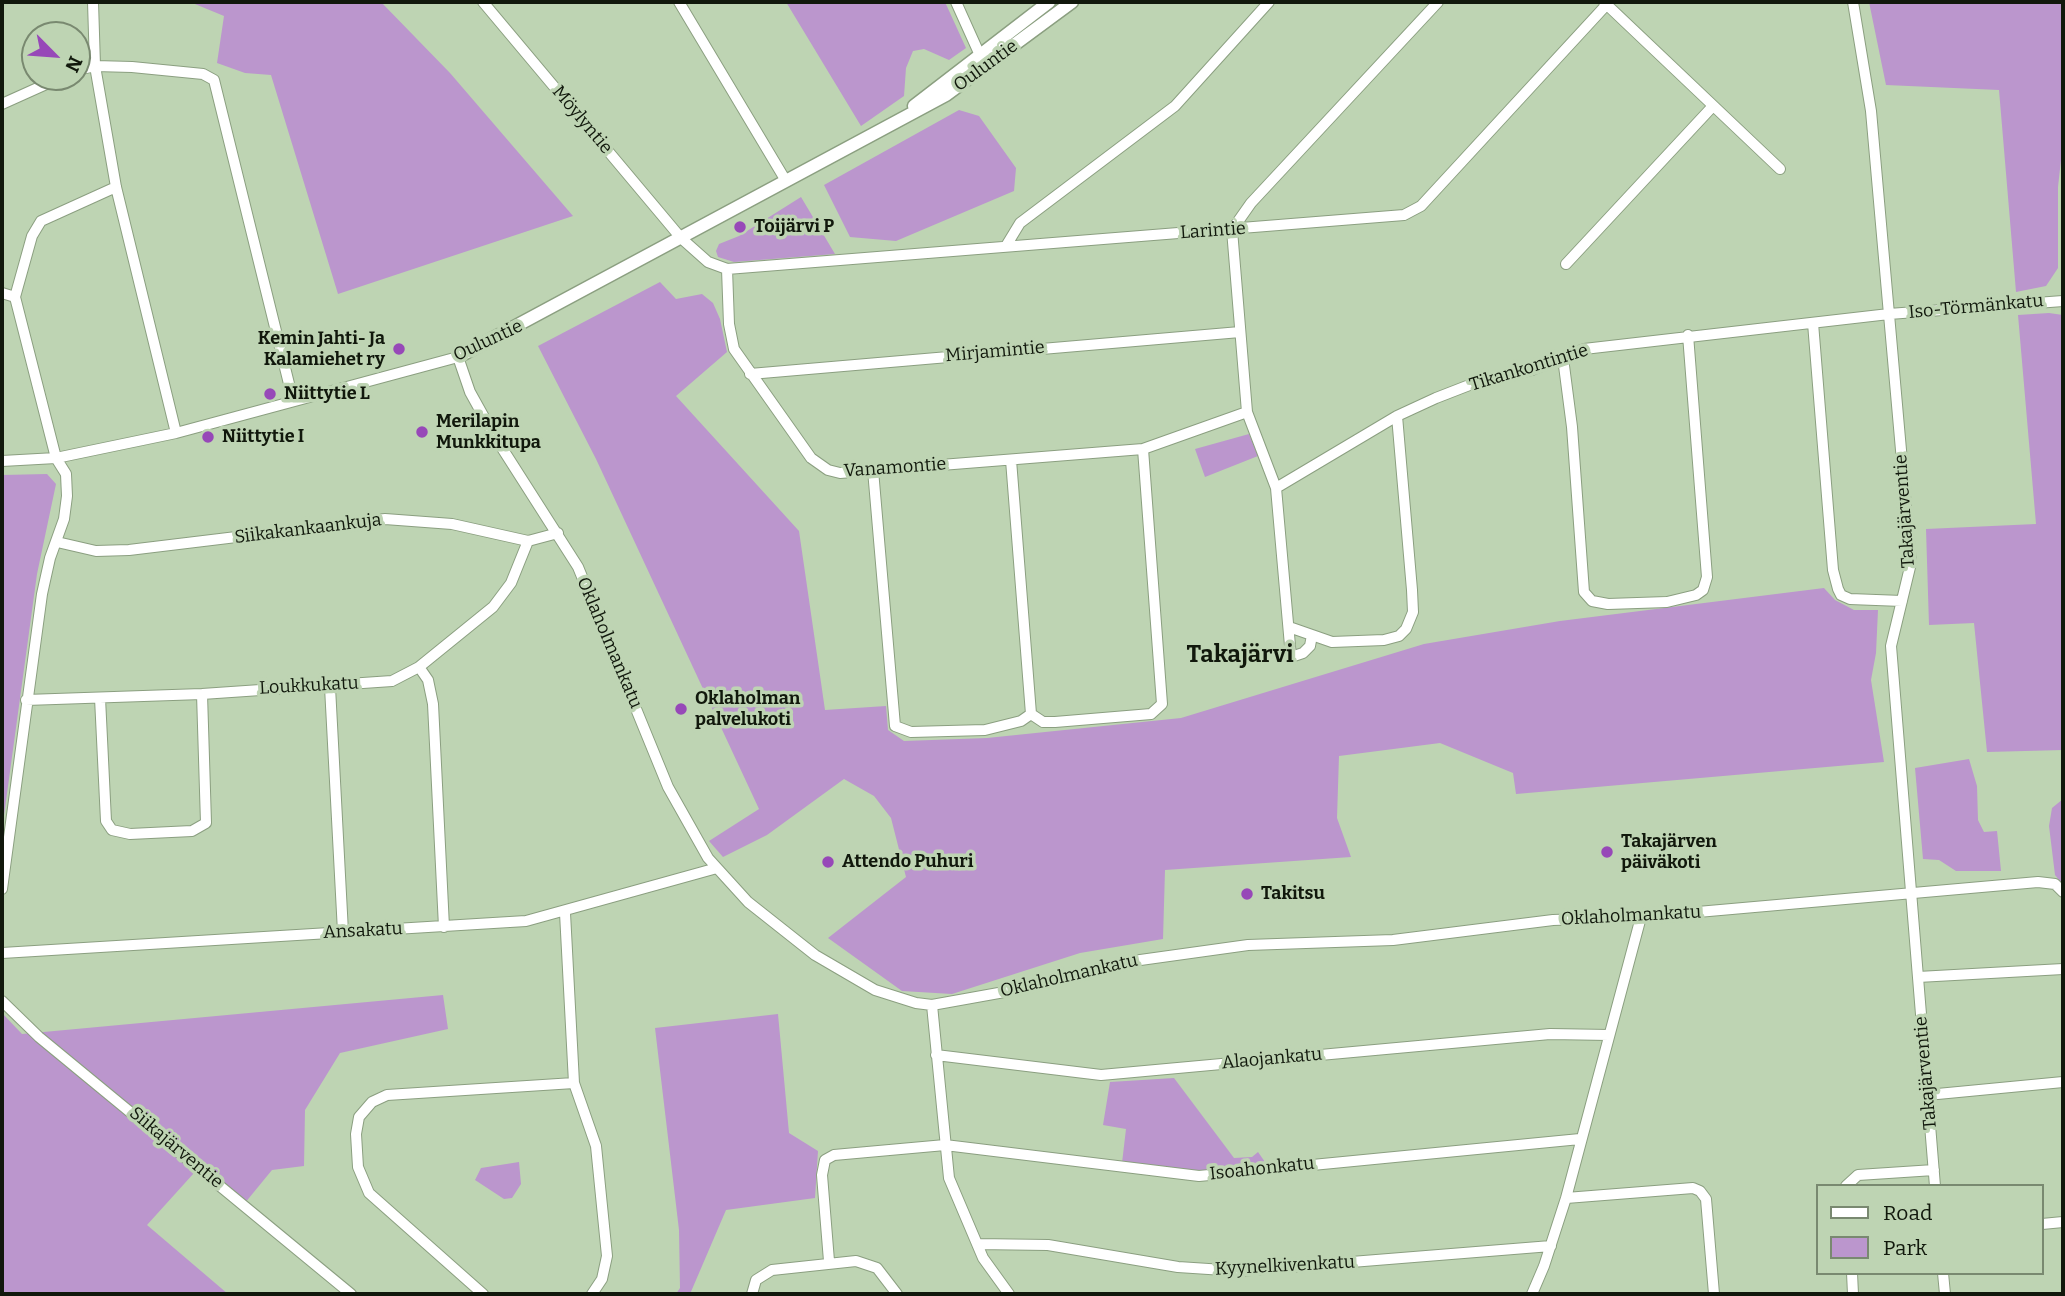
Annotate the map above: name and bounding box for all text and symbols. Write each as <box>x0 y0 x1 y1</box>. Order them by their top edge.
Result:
north arrow <box>21 21 91 91</box>
street label: Ouluntie <box>950 36 1022 96</box>
text: N <box>60 53 87 76</box>
street label: Möylyntie <box>547 81 617 159</box>
place label: Toijärvi P <box>754 216 834 238</box>
street label: Larintie <box>1179 218 1247 244</box>
marker: Toijärvi P <box>732 219 748 235</box>
street label: Iso-Törmänkatu <box>1908 290 2044 324</box>
street label: Ouluntie <box>450 316 526 366</box>
place label: Kemin Jahti- Ja Kalamiehet ry <box>258 328 385 370</box>
street label: Mirjamintie <box>944 337 1046 367</box>
street label: Tikankontintie <box>1467 340 1591 396</box>
marker: Kemin Jahti- Ja Kalamiehet ry <box>391 341 407 357</box>
place label: Niittytie L <box>284 383 370 405</box>
marker: Niittytie L <box>262 386 278 402</box>
place label: Merilapin Munkkitupa <box>436 411 541 453</box>
marker: Merilapin Munkkitupa <box>414 424 430 440</box>
place label: Niittytie I <box>222 426 304 448</box>
marker: Niittytie I <box>200 429 216 445</box>
street label: Takajärventie <box>1890 453 1920 569</box>
street label: Vanamontie <box>843 454 947 482</box>
street label: Siikakankaankuja <box>233 509 383 549</box>
street label: Oklaholmankatu <box>572 574 646 712</box>
district label: Takajärvi <box>1186 641 1294 669</box>
street label: Loukkukatu <box>259 673 359 699</box>
place label: Oklaholman palvelukoti <box>695 688 800 730</box>
marker: Oklaholman palvelukoti <box>673 701 689 717</box>
place label: Takajärven päiväkoti <box>1621 831 1717 874</box>
marker: Takajärven päiväkoti <box>1599 844 1615 860</box>
place label: Attendo Puhuri <box>842 851 973 873</box>
marker: Attendo Puhuri <box>820 854 836 870</box>
place label: Takitsu <box>1261 883 1325 905</box>
marker: Takitsu <box>1239 886 1255 902</box>
street label: Oklaholmankatu <box>1560 902 1702 930</box>
street label: Ansakatu <box>323 918 403 944</box>
street label: Oklaholmankatu <box>998 950 1140 1002</box>
street label: Takajärventie <box>1910 1015 1942 1131</box>
street label: Alaojankatu <box>1221 1044 1323 1074</box>
street label: Siikajärventie <box>125 1103 227 1193</box>
street label: Isoahonkatu <box>1209 1153 1315 1185</box>
legend <box>1816 1184 2044 1275</box>
text: Road <box>1883 1200 1932 1226</box>
text: Park <box>1883 1235 1927 1261</box>
street label: Kyynelkivenkatu <box>1214 1252 1356 1280</box>

